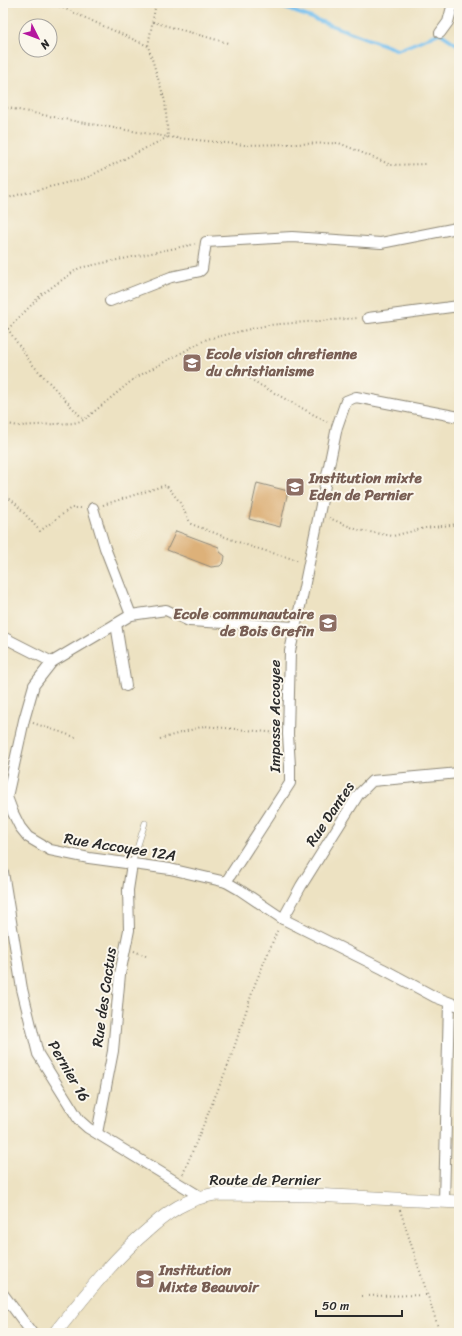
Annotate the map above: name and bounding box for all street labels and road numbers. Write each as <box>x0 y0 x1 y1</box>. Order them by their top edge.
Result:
street label: Impasse Accoyee <box>262 659 288 774</box>
street label: Rue Dantes <box>299 775 362 852</box>
street label: Rue Accoyee 12A <box>62 825 178 869</box>
street label: Rue des Cactus <box>84 945 124 1049</box>
street label: Pernier 16 <box>41 1035 97 1107</box>
street label: Route de Pernier <box>209 1167 321 1193</box>

